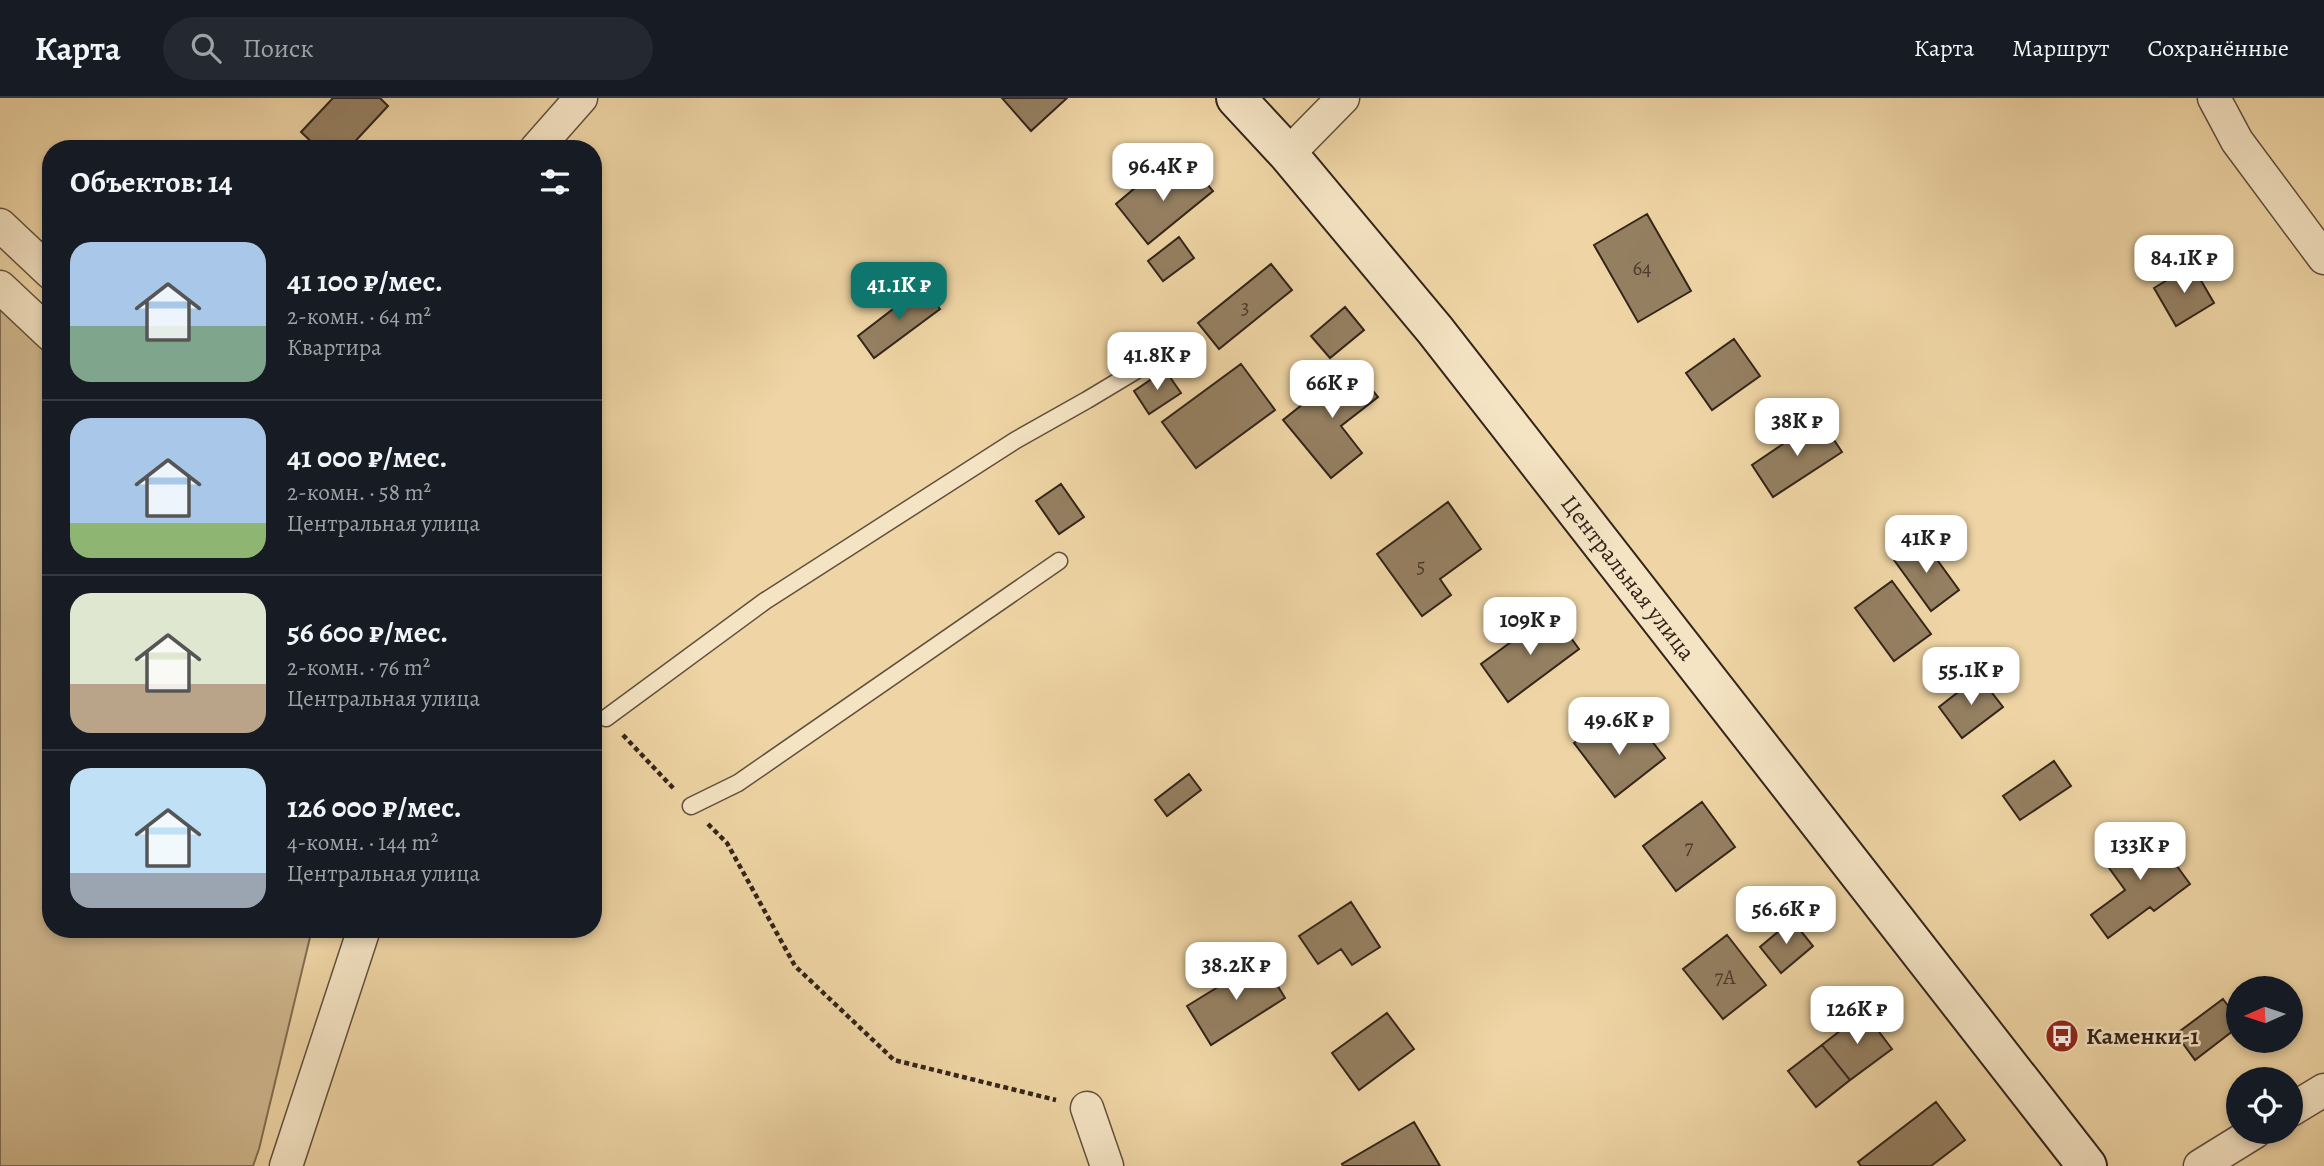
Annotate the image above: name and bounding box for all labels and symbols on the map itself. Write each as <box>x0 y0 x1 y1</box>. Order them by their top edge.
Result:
pin: 96.4K ₽ <box>1098 144 1228 203</box>
pin: 84.1K ₽ <box>2119 236 2249 295</box>
house number: 64 <box>1632 254 1652 282</box>
pin: 41.1K ₽ <box>834 262 964 322</box>
house number: 3 <box>1241 293 1249 321</box>
pin: 41.8K ₽ <box>1092 332 1222 392</box>
pin: 66K ₽ <box>1283 360 1381 420</box>
pin: 38K ₽ <box>1748 398 1846 458</box>
street label: Центральная улица <box>1554 489 1703 667</box>
pin: 41K ₽ <box>1877 516 1975 575</box>
house number: 5 <box>1416 552 1426 580</box>
pin: 109K ₽ <box>1473 598 1587 657</box>
pin: 55.1K ₽ <box>1906 648 2036 707</box>
pin: 49.6K ₽ <box>1554 698 1684 757</box>
pin: 133K ₽ <box>2083 822 2197 882</box>
house number: 7 <box>1685 833 1694 861</box>
pin: 56.6K ₽ <box>1721 886 1851 946</box>
pin: 38.2K ₽ <box>1171 942 1301 1002</box>
house number: 7А <box>1714 963 1736 991</box>
north arrow <box>2226 976 2303 1054</box>
pin: 126K ₽ <box>1800 986 1914 1046</box>
bus stop icon: Каменки-1 <box>2043 1017 2081 1055</box>
place label: Каменки-1 <box>2086 1020 2199 1052</box>

